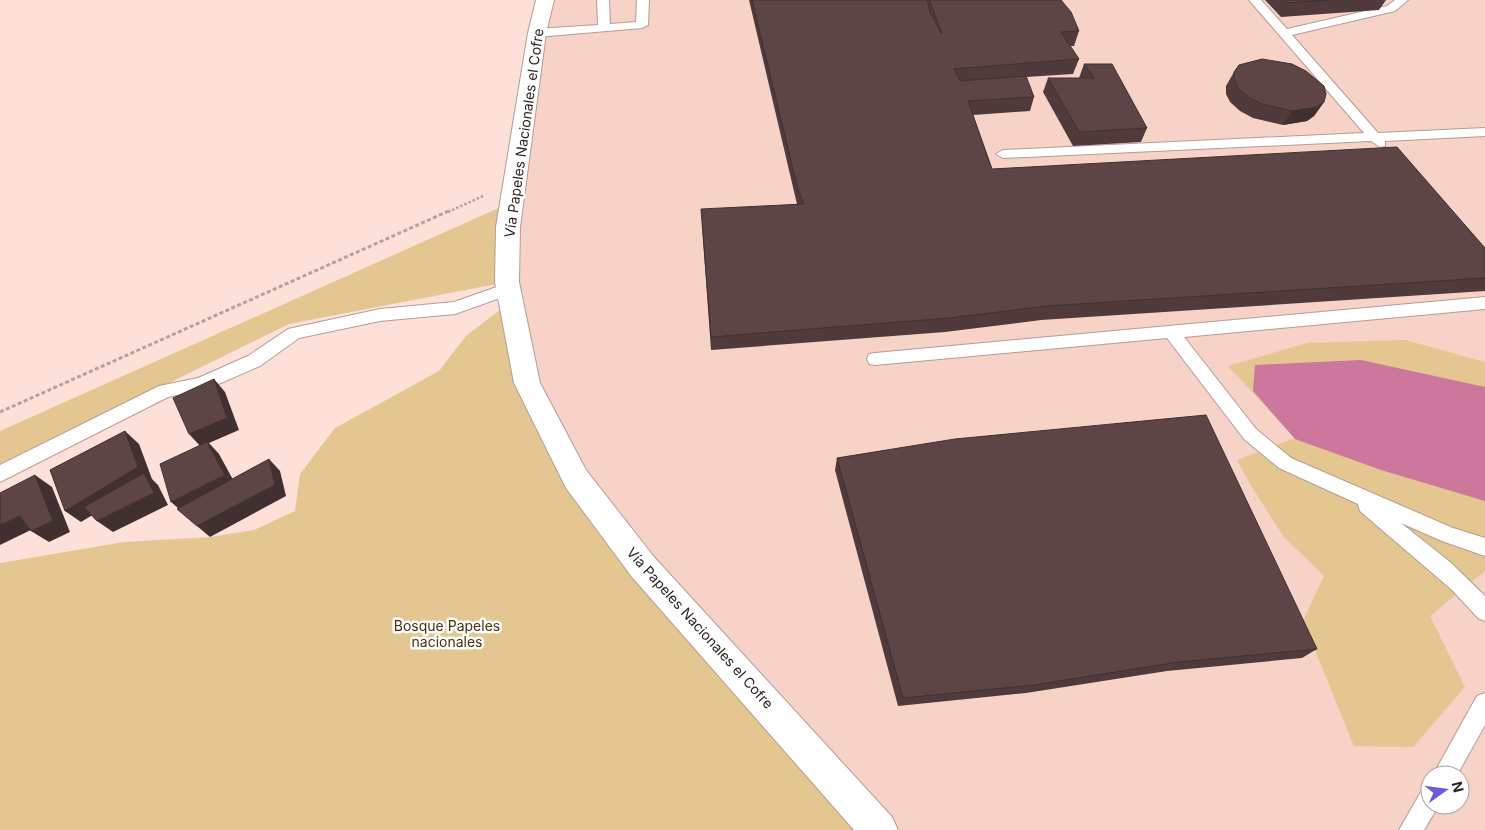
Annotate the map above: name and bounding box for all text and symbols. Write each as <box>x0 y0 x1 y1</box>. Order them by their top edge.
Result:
street label: Vía Papeles Nacionales el Cofre <box>500 27 547 239</box>
street label: Vía Papeles Nacionales el Cofre <box>623 544 777 712</box>
park label: Bosque Papeles nacionales <box>394 617 500 650</box>
north arrow <box>1420 765 1470 815</box>
text: N <box>1449 780 1468 794</box>

